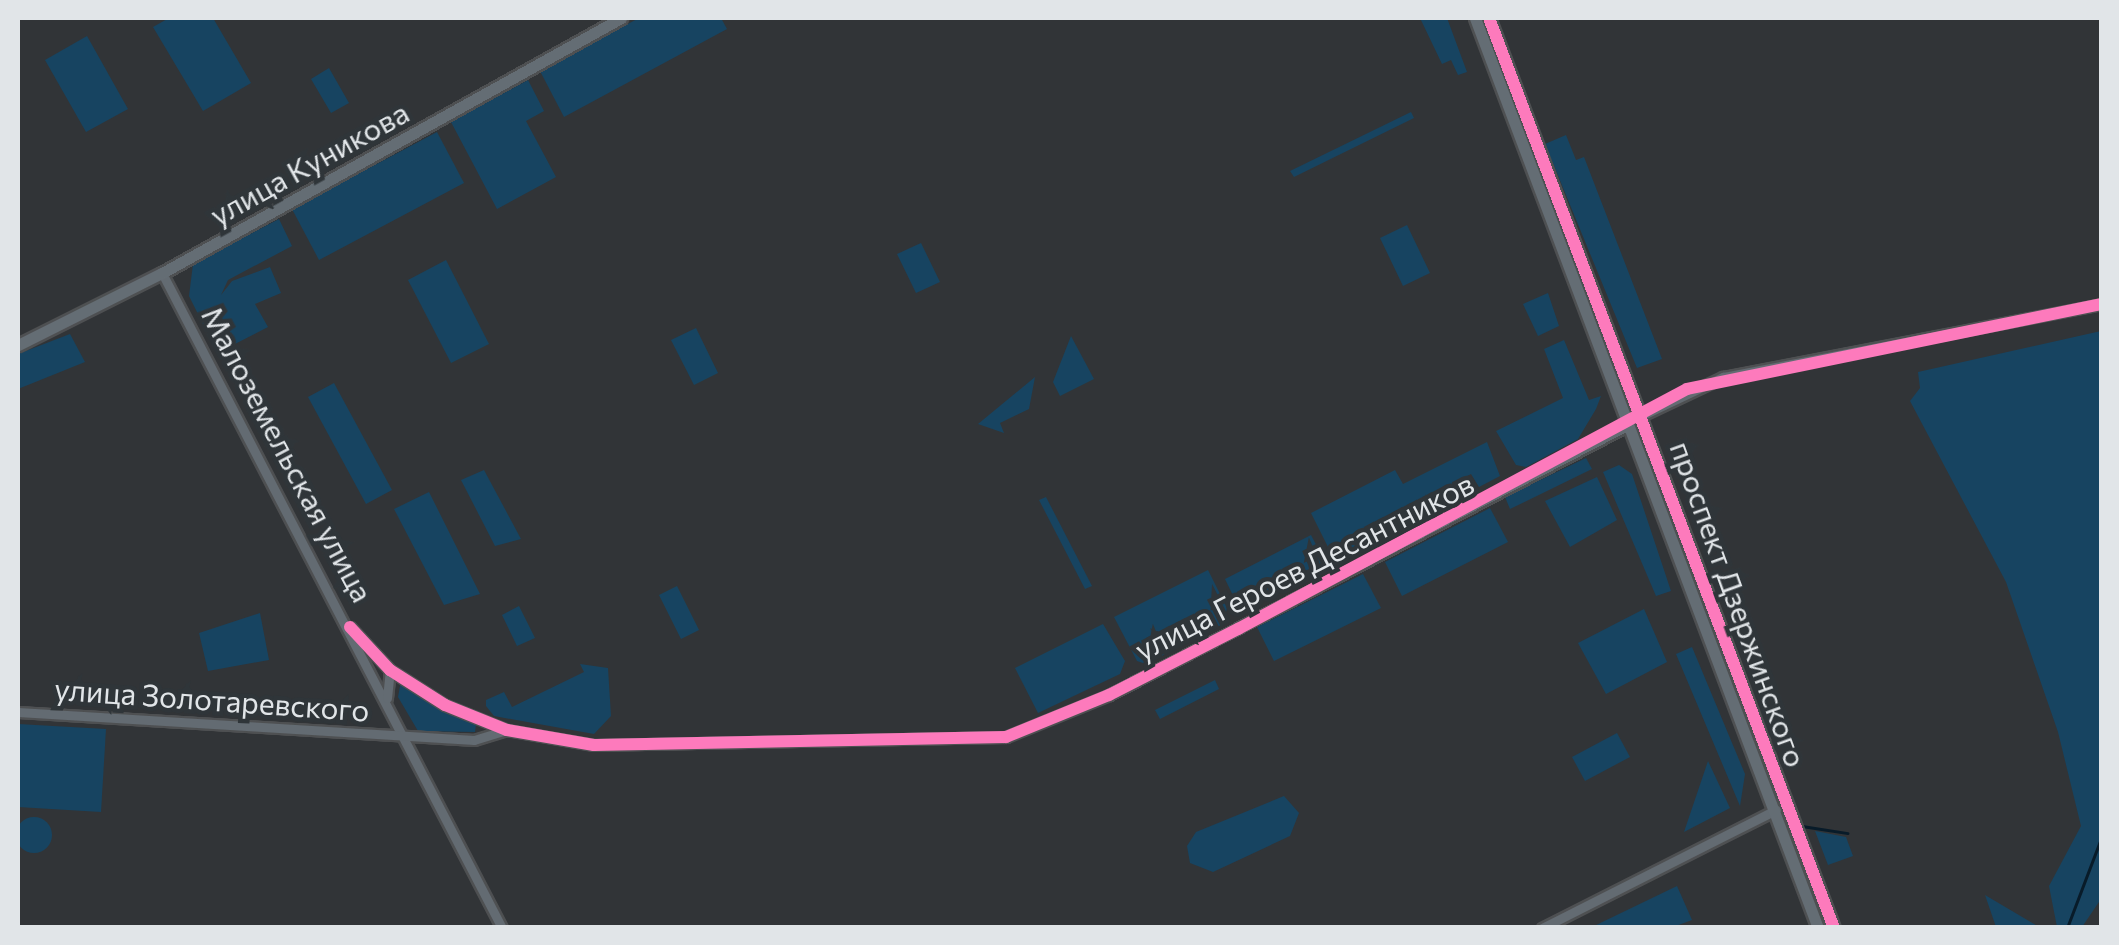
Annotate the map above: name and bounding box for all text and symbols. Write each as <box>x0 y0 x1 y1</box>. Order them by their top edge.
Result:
street label: улица Куникова <box>203 94 415 232</box>
street label: Малоземельская улица <box>195 300 381 608</box>
street label: проспект Дзержинского <box>1663 436 1815 772</box>
street label: улица Героев Десантников <box>1128 465 1480 667</box>
street label: улица Золотаревского <box>53 670 371 728</box>

